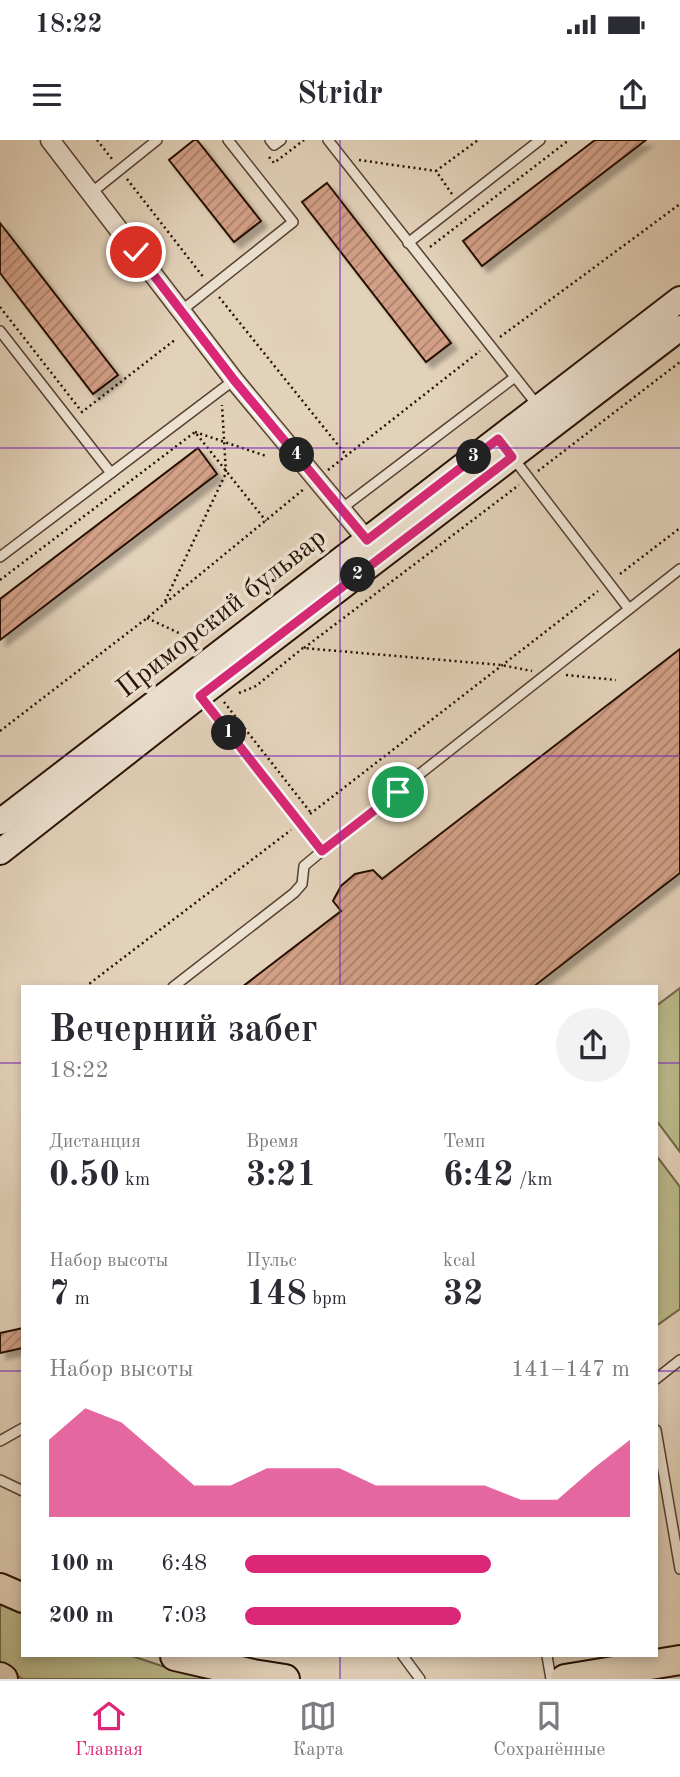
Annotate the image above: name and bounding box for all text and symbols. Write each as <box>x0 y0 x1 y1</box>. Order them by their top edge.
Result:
text: 18:22 <box>35 12 103 38</box>
icon: menu <box>28 76 66 114</box>
icon: share <box>614 76 652 114</box>
text: Stridr <box>297 79 383 111</box>
pin <box>106 222 166 282</box>
icon: check <box>117 233 155 271</box>
pin: 4 <box>280 438 314 472</box>
pin: 3 <box>456 440 491 474</box>
text: 4 <box>291 445 302 464</box>
text: 3 <box>468 447 479 466</box>
street label: Приморский бульвар <box>112 524 332 704</box>
pin: 2 <box>340 558 376 592</box>
text: 2 <box>352 565 363 584</box>
pin: 1 <box>212 716 246 750</box>
text: 1 <box>223 723 234 742</box>
pin <box>368 762 428 822</box>
icon: arrive <box>379 773 417 811</box>
button: share <box>556 1008 630 1082</box>
text: Вечерний забег <box>49 1012 318 1050</box>
text: 18:22 <box>49 1059 109 1082</box>
text: Дистанция <box>49 1133 141 1152</box>
text: Время <box>246 1133 299 1152</box>
text: Темп <box>443 1133 485 1152</box>
text: 0.50 <box>49 1158 120 1193</box>
text: 3:21 <box>246 1158 317 1193</box>
text: 6:42 <box>443 1158 514 1193</box>
text: km <box>120 1171 150 1190</box>
text: /km <box>514 1171 553 1190</box>
text: Набор высоты <box>49 1252 168 1271</box>
text: Пульс <box>246 1252 297 1271</box>
text: kcal <box>443 1252 476 1271</box>
text: 7 <box>49 1277 69 1312</box>
text: 148 <box>246 1277 307 1312</box>
text: 32 <box>443 1277 484 1312</box>
text: m <box>69 1290 90 1309</box>
text: bpm <box>307 1290 347 1309</box>
text: Набор высоты <box>49 1358 193 1381</box>
text: 141–147 m <box>511 1358 630 1381</box>
text: 100 m <box>49 1552 114 1575</box>
text: 6:48 <box>161 1552 207 1575</box>
text: 200 m <box>49 1604 114 1627</box>
text: 7:03 <box>161 1604 207 1627</box>
tab: Главная <box>75 1697 143 1762</box>
tab: Карта <box>292 1697 344 1762</box>
tab: Сохранённые <box>493 1697 605 1762</box>

